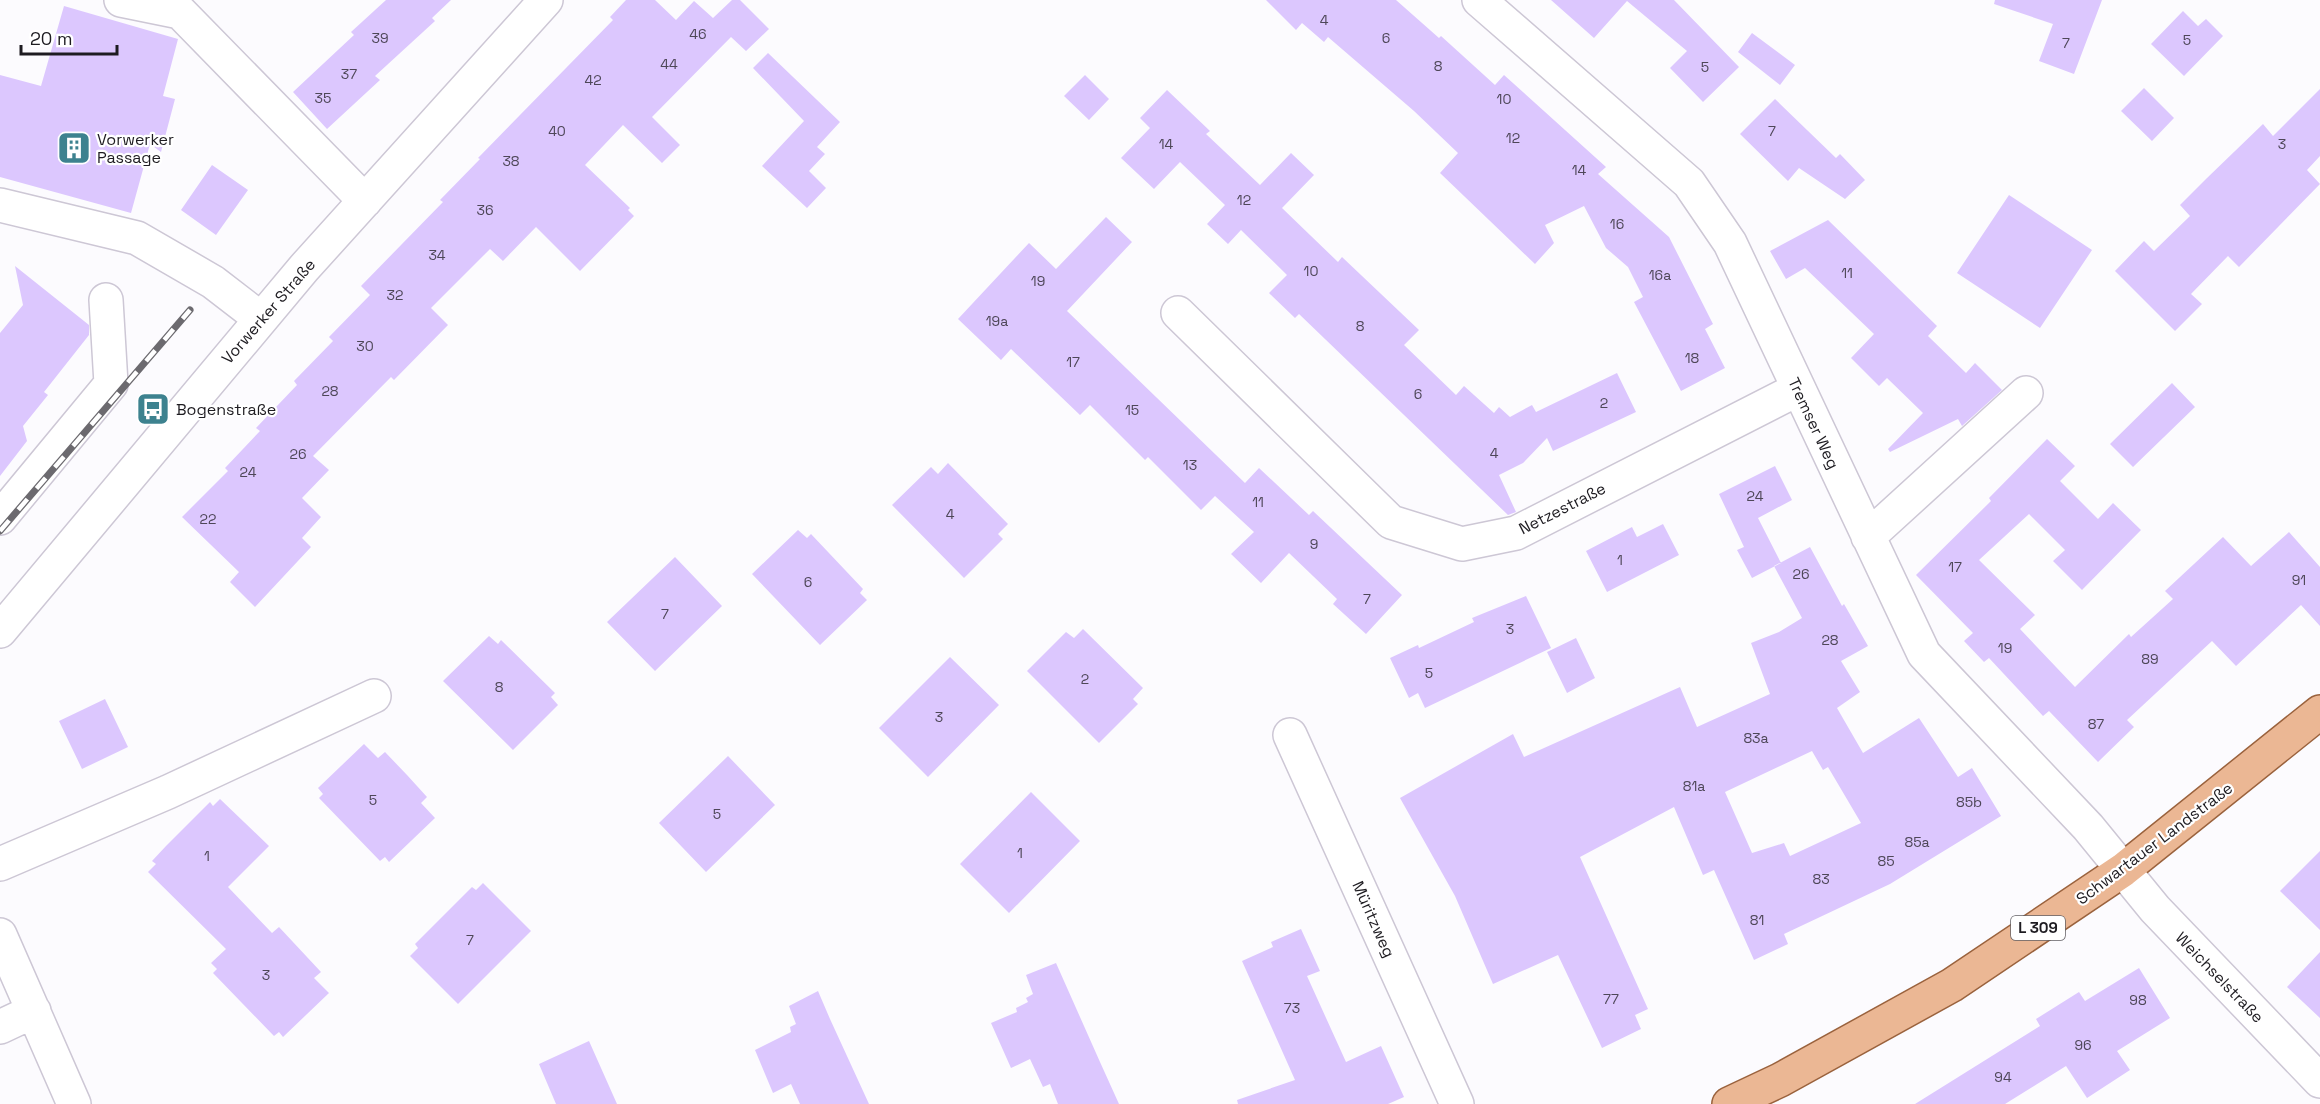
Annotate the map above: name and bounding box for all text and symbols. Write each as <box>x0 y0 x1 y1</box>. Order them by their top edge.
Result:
house number: 4 <box>1320 11 1329 29</box>
scale bar <box>21 18 117 56</box>
house number: 46 <box>689 25 707 43</box>
text: 20 m <box>30 27 73 50</box>
house number: 39 <box>371 29 389 47</box>
house number: 6 <box>1382 29 1390 47</box>
house number: 5 <box>2183 31 2191 49</box>
house number: 7 <box>2062 34 2070 52</box>
house number: 44 <box>660 55 678 73</box>
house number: 8 <box>1434 57 1443 75</box>
house number: 5 <box>1701 58 1709 76</box>
house number: 37 <box>341 65 357 83</box>
house number: 42 <box>584 71 602 89</box>
house number: 35 <box>315 89 331 107</box>
house number: 10 <box>1497 90 1511 108</box>
house number: 40 <box>548 122 566 140</box>
house number: 7 <box>1768 122 1776 140</box>
place label: Vorwerker Passage <box>97 129 174 168</box>
house number: 12 <box>1506 129 1520 147</box>
building icon: Vorwerker Passage <box>56 130 92 166</box>
house number: 14 <box>1159 135 1174 153</box>
house number: 3 <box>2278 135 2286 153</box>
house number: 38 <box>502 152 520 170</box>
house number: 14 <box>1572 161 1587 179</box>
house number: 12 <box>1237 191 1251 209</box>
house number: 36 <box>476 201 494 219</box>
house number: 16 <box>1610 215 1624 233</box>
house number: 34 <box>428 246 446 264</box>
street label: Vorwerker Straße <box>217 254 320 368</box>
house number: 10 <box>1304 262 1318 280</box>
house number: 11 <box>1841 264 1853 282</box>
house number: 16a <box>1649 266 1671 284</box>
house number: 19 <box>1031 272 1045 290</box>
house number: 32 <box>387 286 403 304</box>
house number: 19a <box>986 312 1008 330</box>
house number: 8 <box>1356 317 1365 335</box>
house number: 30 <box>356 337 374 355</box>
house number: 18 <box>1685 349 1700 367</box>
house number: 17 <box>1066 353 1080 371</box>
street label: Tremser Weg <box>1783 374 1844 472</box>
house number: 28 <box>321 382 339 400</box>
house number: 6 <box>1414 385 1422 403</box>
bus stop icon: Bogenstraße <box>135 391 171 427</box>
house number: 2 <box>1600 394 1608 412</box>
place label: Bogenstraße <box>176 399 276 420</box>
house number: 15 <box>1125 401 1139 419</box>
house number: 4 <box>1490 444 1499 462</box>
house number: 26 <box>289 445 307 463</box>
house number: 13 <box>1183 456 1197 474</box>
house number: 24 <box>240 463 257 481</box>
street label: Netzestraße <box>1515 478 1609 539</box>
house number: 24 <box>1747 487 1764 505</box>
house number: 11 <box>1252 493 1264 511</box>
house number: 4 <box>946 505 955 523</box>
house number: 22 <box>200 510 216 528</box>
house number: 9 <box>1310 535 1318 553</box>
house number: 1 <box>1617 551 1623 569</box>
house number: 17 <box>1948 558 1962 576</box>
house number: 26 <box>1792 565 1810 583</box>
house number: 91 <box>2292 571 2306 589</box>
house number: 6 <box>804 573 812 591</box>
house number: 7 <box>1363 590 1371 608</box>
house number: 7 <box>661 605 669 623</box>
house number: 3 <box>1506 620 1514 638</box>
house number: 28 <box>1821 631 1839 649</box>
house number: 19 <box>1998 639 2012 657</box>
house number: 89 <box>2141 650 2159 668</box>
house number: 5 <box>1425 664 1433 682</box>
house number: 2 <box>1081 670 1089 688</box>
house number: 8 <box>495 678 504 696</box>
house number: 3 <box>935 708 943 726</box>
house number: 87 <box>2088 715 2104 733</box>
house number: 83a <box>1743 729 1769 747</box>
house number: 81a <box>1683 777 1705 795</box>
street label: Schwartauer Landstraße <box>2072 778 2237 909</box>
house number: 5 <box>369 791 377 809</box>
house number: 85b <box>1956 793 1982 811</box>
house number: 5 <box>713 805 721 823</box>
house number: 85a <box>1904 833 1930 851</box>
house number: 1 <box>1017 844 1023 862</box>
house number: 1 <box>204 847 210 865</box>
house number: 85 <box>1877 852 1895 870</box>
house number: 83 <box>1812 870 1830 888</box>
street label: Müritzweg <box>1347 878 1400 961</box>
house number: 81 <box>1750 911 1764 929</box>
road number: L 309 <box>2011 916 2065 940</box>
street label: Weichselstraße <box>2171 927 2268 1027</box>
house number: 7 <box>466 931 474 949</box>
house number: 3 <box>262 966 270 984</box>
house number: 77 <box>1603 990 1619 1008</box>
house number: 98 <box>2129 991 2147 1009</box>
house number: 73 <box>1284 999 1300 1017</box>
house number: 96 <box>2074 1036 2092 1054</box>
house number: 94 <box>1994 1068 2012 1086</box>

